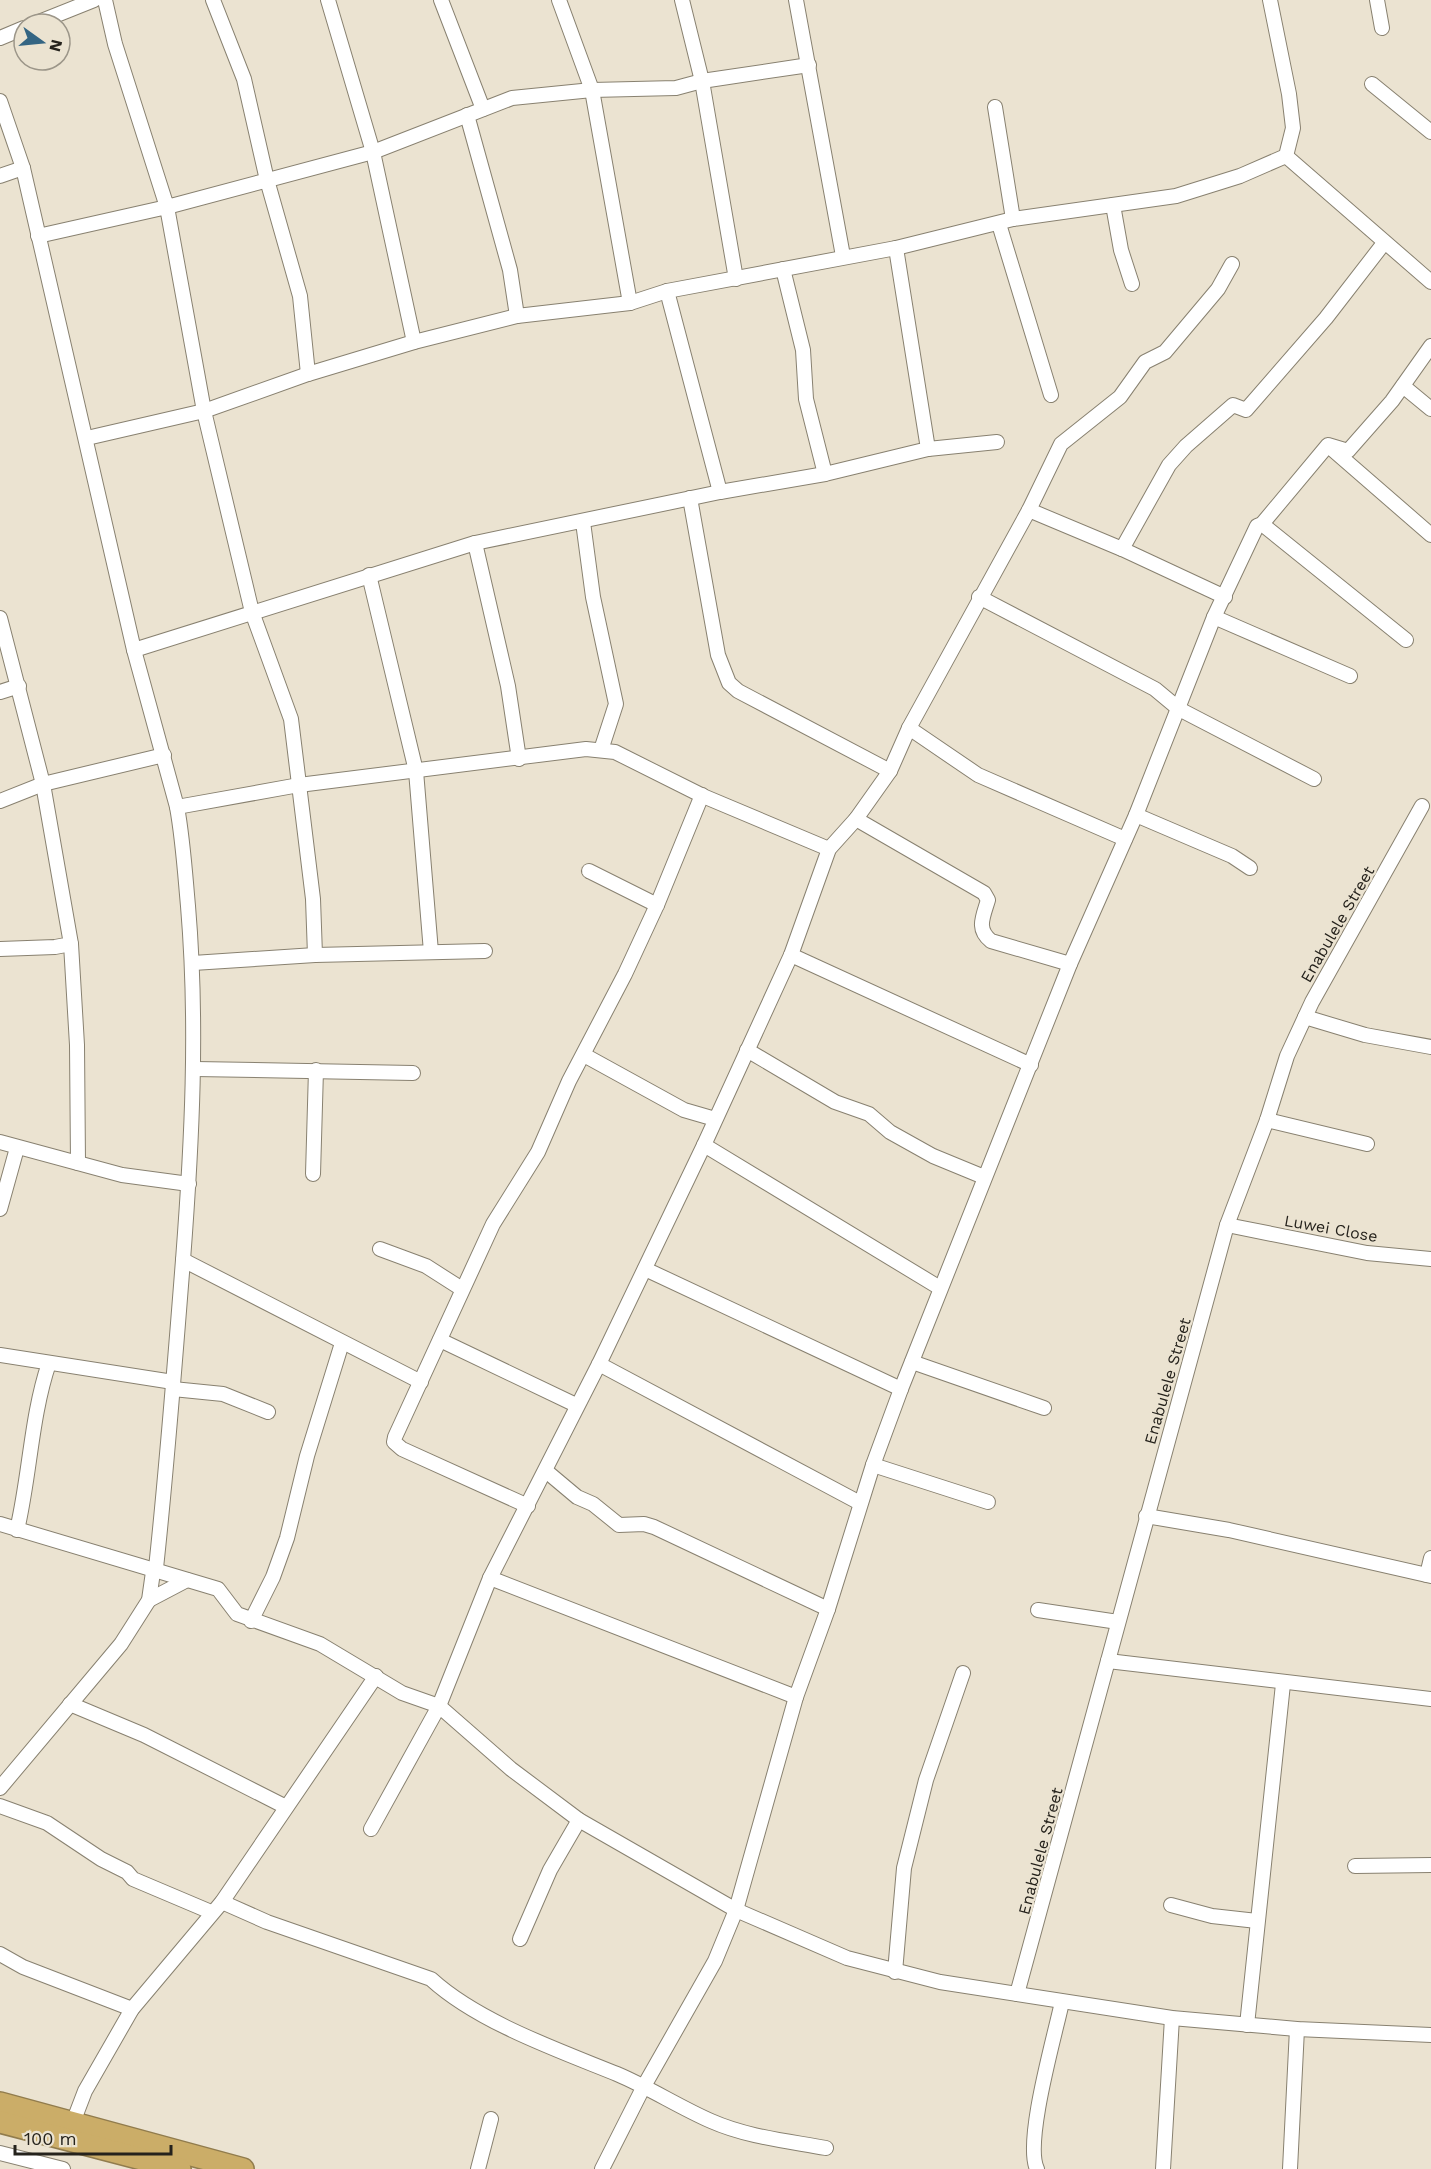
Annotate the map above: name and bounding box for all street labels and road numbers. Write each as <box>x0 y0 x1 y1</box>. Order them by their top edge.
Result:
street label: Enabulele Street <box>1296 863 1379 986</box>
street label: Luwei Close <box>1283 1211 1379 1246</box>
street label: Enabulele Street <box>1140 1315 1195 1447</box>
street label: Enabulele Street <box>1014 1785 1067 1917</box>

